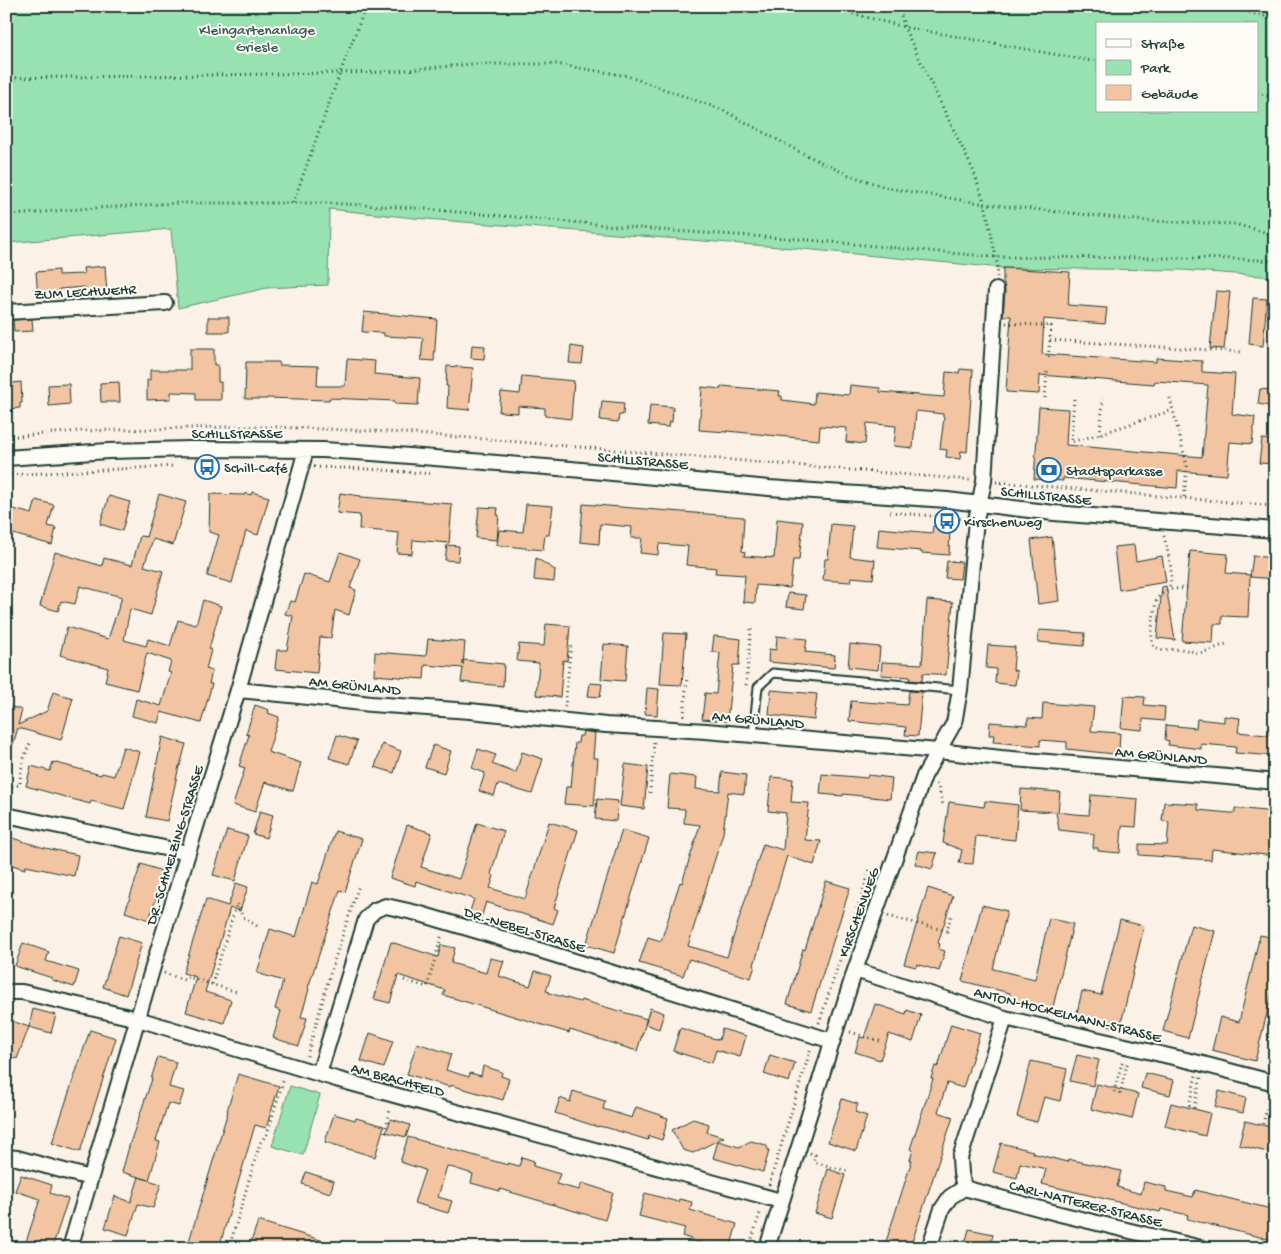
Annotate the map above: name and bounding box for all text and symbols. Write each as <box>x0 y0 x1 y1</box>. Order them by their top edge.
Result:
park label: Kleingartenanlage Griesle <box>199 22 315 57</box>
legend <box>1096 22 1258 112</box>
text: Straße <box>1141 36 1185 54</box>
text: Park <box>1140 60 1171 78</box>
text: Gebäude <box>1141 86 1198 104</box>
street label: ZUM LECHWEHR <box>34 281 138 305</box>
street label: SCHILLSTRASSE <box>192 426 283 444</box>
street label: SCHILLSTRASSE <box>597 449 690 475</box>
bus stop icon: Schill-Café <box>194 454 220 480</box>
bank icon: Stadtsparkasse <box>1036 457 1062 483</box>
place label: Schill-Café <box>224 460 288 478</box>
place label: Stadtsparkasse <box>1066 463 1163 481</box>
street label: SCHILLSTRASSE <box>1000 483 1093 511</box>
bus stop icon: Kirschenweg <box>934 508 960 534</box>
place label: Kirschenweg <box>964 514 1042 532</box>
street label: AM GRÜNLAND <box>308 673 402 701</box>
street label: AM GRÜNLAND <box>711 708 805 734</box>
street label: AM GRÜNLAND <box>1114 744 1208 770</box>
street label: DR.-SCHMELZING-STRASSE <box>143 763 209 929</box>
street label: KIRSCHENWEG <box>835 865 885 960</box>
street label: DR.-NEBEL-STRASSE <box>461 904 588 958</box>
street label: ANTON-HOCKELMANN-STRASSE <box>972 984 1164 1048</box>
street label: AM BRACHFELD <box>349 1060 446 1102</box>
street label: CARL-NATTERER-STRASSE <box>1007 1177 1165 1233</box>

